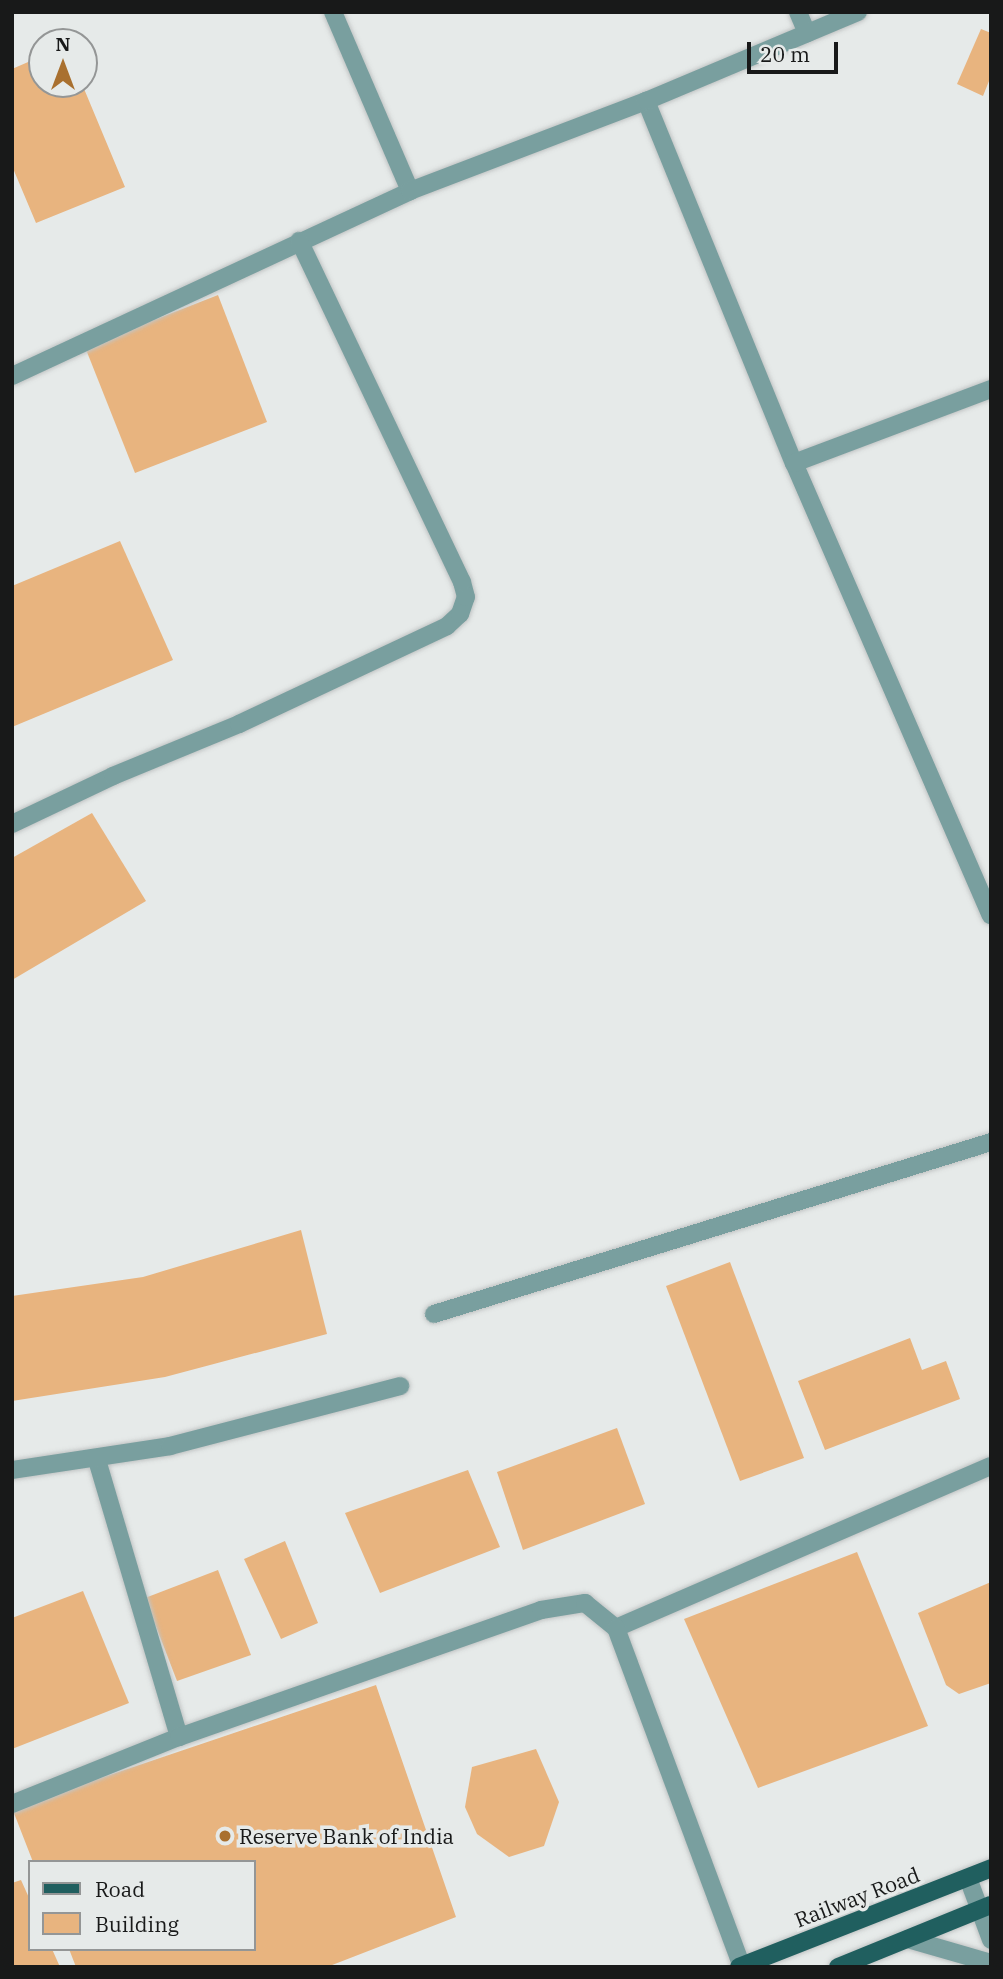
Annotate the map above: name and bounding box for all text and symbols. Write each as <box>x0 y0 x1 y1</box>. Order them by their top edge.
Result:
north arrow <box>28 28 98 98</box>
scale bar <box>751 28 842 72</box>
text: N <box>55 32 71 56</box>
text: 20 m <box>760 40 810 68</box>
place label: Reserve Bank of India <box>239 1823 454 1849</box>
marker: Reserve Bank of India <box>217 1828 233 1844</box>
legend <box>28 1860 256 1951</box>
street label: Railway Road <box>791 1862 923 1932</box>
text: Road <box>95 1875 145 1903</box>
text: Building <box>95 1910 179 1938</box>

